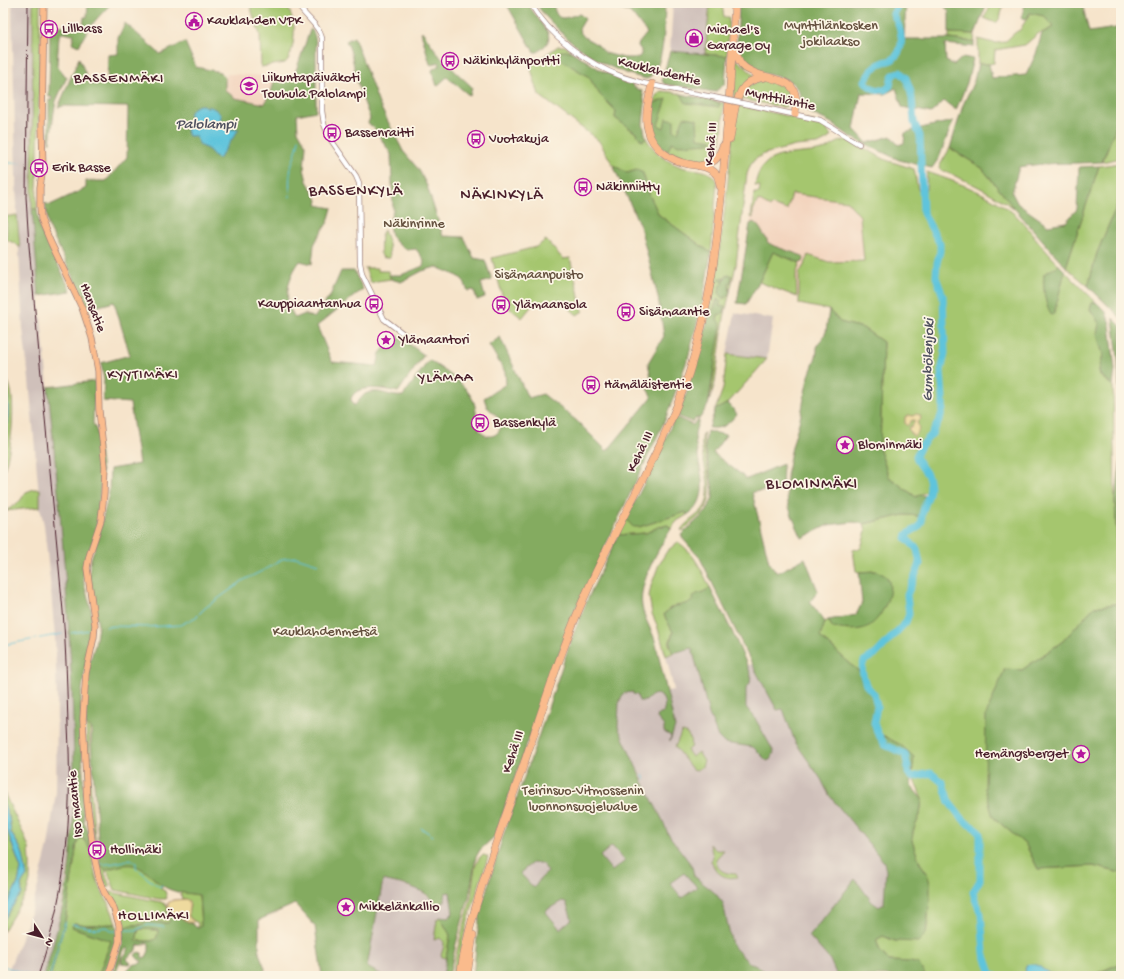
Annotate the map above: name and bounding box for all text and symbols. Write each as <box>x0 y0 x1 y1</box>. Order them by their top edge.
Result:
public building icon: Kauklahden VPK <box>184 11 204 31</box>
place label: Kauklahden VPK <box>207 13 304 30</box>
park label: Mynttilänkosken jokilaakso <box>784 18 878 51</box>
bus stop icon: Lillbass <box>39 19 59 39</box>
place label: Lillbass <box>62 21 103 38</box>
place label: Michael's Garage Oy <box>707 22 770 55</box>
shop icon: Michael's Garage Oy <box>684 28 704 48</box>
bus stop icon: Näkinkylänportti <box>440 51 460 71</box>
place label: Näkinkylänportti <box>463 53 560 70</box>
street label: Kauklahdentie <box>616 54 703 91</box>
district label: BASSENMÄKI <box>73 70 164 88</box>
place label: Liikuntapäiväkoti Touhula Palolampi <box>261 70 366 103</box>
school or university icon: Liikuntapäiväkoti Touhula Palolampi <box>239 76 259 96</box>
street label: Mynttiläntie <box>743 84 817 116</box>
water label: Palolampi <box>176 116 238 134</box>
street label: Kehä III <box>702 122 722 166</box>
bus stop icon: Bassenraitti <box>322 123 342 143</box>
place label: Bassenraitti <box>344 125 414 142</box>
bus stop icon: Vuotakuja <box>466 129 486 149</box>
place label: Vuotakuja <box>488 131 550 148</box>
bus stop icon: Erik Basse <box>29 158 49 178</box>
place label: Erik Basse <box>52 160 112 177</box>
bus stop icon: Näkinniitty <box>573 177 593 197</box>
place label: Näkinniitty <box>596 179 660 196</box>
district label: BASSENKYLÄ <box>308 183 404 202</box>
district label: NÄKINKYLÄ <box>460 187 544 206</box>
park label: Näkinrinne <box>383 216 445 233</box>
park label: Sisämaanpuisto <box>494 267 584 284</box>
street label: Hansatie <box>75 281 109 336</box>
bus stop icon: Kauppiaantanhua <box>364 294 384 314</box>
bus stop icon: Ylämaansola <box>491 295 511 315</box>
place label: Kauppiaantanhua <box>258 296 362 313</box>
place label: Ylämaansola <box>512 297 588 314</box>
bus stop icon: Sisämaantie <box>616 302 636 322</box>
place label: Sisämaantie <box>639 304 710 321</box>
water label: Gumbölenjoki <box>919 317 939 402</box>
place icon: Ylämaantori <box>376 330 396 350</box>
place label: Ylämaantori <box>397 332 469 349</box>
district label: KYYTIMÄKI <box>107 366 179 384</box>
district label: YLÄMAA <box>416 369 474 387</box>
bus stop icon: Hämäläistentie <box>581 375 601 395</box>
place label: Hämäläistentie <box>604 377 693 394</box>
bus stop icon: Bassenkylä <box>470 413 490 433</box>
place label: Bassenkylä <box>492 415 557 432</box>
street label: Kehä III <box>624 429 658 475</box>
place icon: Blominmäki <box>835 435 855 455</box>
place label: Blominmäki <box>857 437 922 454</box>
district label: BLOMINMÄKI <box>765 476 858 495</box>
park label: Kauklahdenmetsä <box>273 624 379 641</box>
street label: Kehä III <box>499 729 529 775</box>
place icon: Hemängsberget <box>1071 744 1091 764</box>
place label: Hemängsberget <box>975 746 1069 763</box>
street label: Iso maantie <box>65 769 87 838</box>
park label: Teirinsuo-Vitmossenin luonnonsuojelualue <box>521 783 644 816</box>
bus stop icon: Hollimäki <box>87 840 107 860</box>
place label: Hollimäki <box>110 842 161 859</box>
place icon: Mikkelänkallio <box>336 897 356 917</box>
place label: Mikkelänkallio <box>359 899 439 916</box>
district label: HOLLIMÄKI <box>118 907 190 925</box>
north arrow <box>22 917 62 957</box>
text: N <box>42 935 55 948</box>

